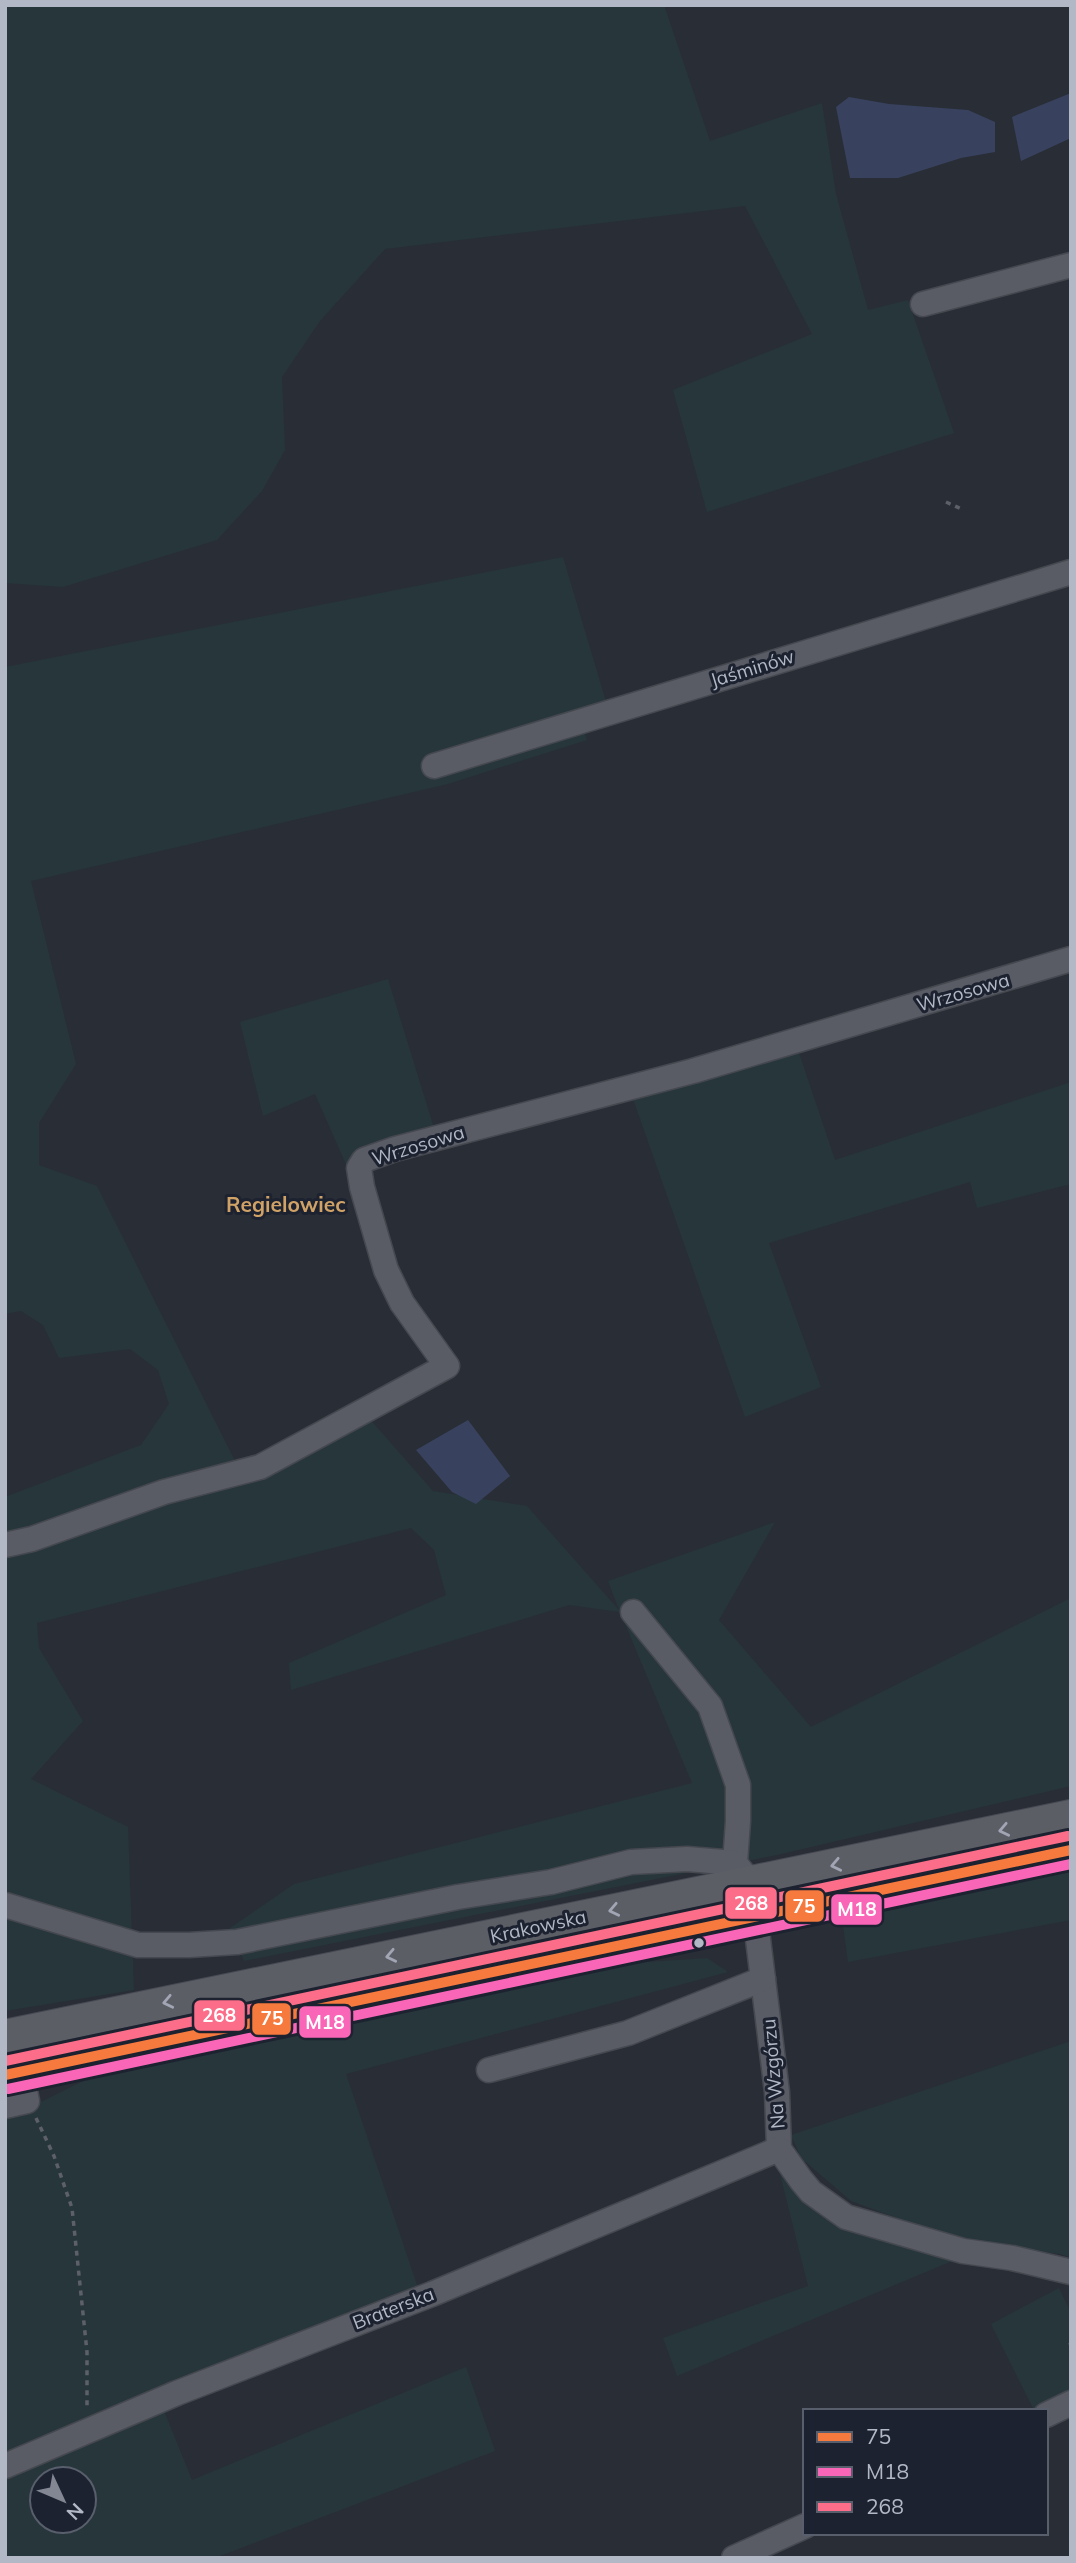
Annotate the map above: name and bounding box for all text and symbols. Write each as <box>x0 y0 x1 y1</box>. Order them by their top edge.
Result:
street label: Jaśminów <box>707 644 797 692</box>
street label: Wrzosowa <box>914 967 1012 1017</box>
street label: Wrzosowa <box>369 1120 467 1170</box>
district label: Regielowiec <box>226 1191 346 1217</box>
one-way arrow <box>998 1821 1010 1836</box>
one-way arrow <box>831 1857 843 1871</box>
line badge: 268 <box>724 1886 778 1920</box>
line badge: 75 <box>784 1889 825 1923</box>
text: 268 <box>734 1891 768 1915</box>
line badge: M18 <box>830 1893 883 1926</box>
text: 75 <box>793 1894 815 1918</box>
text: M18 <box>837 1897 877 1921</box>
one-way arrow <box>608 1902 620 1917</box>
street label: Krakowska <box>488 1904 588 1948</box>
unlabelled marker <box>692 1936 706 1950</box>
one-way arrow <box>385 1948 397 1963</box>
one-way arrow <box>162 1994 174 2009</box>
line badge: 268 <box>193 1999 246 2032</box>
line badge: 75 <box>251 2002 292 2036</box>
text: 268 <box>202 2003 236 2027</box>
line badge: M18 <box>298 2005 352 2039</box>
text: 75 <box>261 2006 283 2030</box>
text: M18 <box>305 2010 345 2034</box>
street label: Na Wzgórzu <box>756 2018 790 2130</box>
street label: Braterska <box>349 2282 437 2334</box>
legend <box>803 2409 1048 2535</box>
text: 75 <box>866 2423 891 2449</box>
text: M18 <box>866 2458 909 2484</box>
north arrow <box>28 2465 98 2535</box>
text: 268 <box>866 2493 904 2519</box>
text: N <box>62 2498 89 2525</box>

